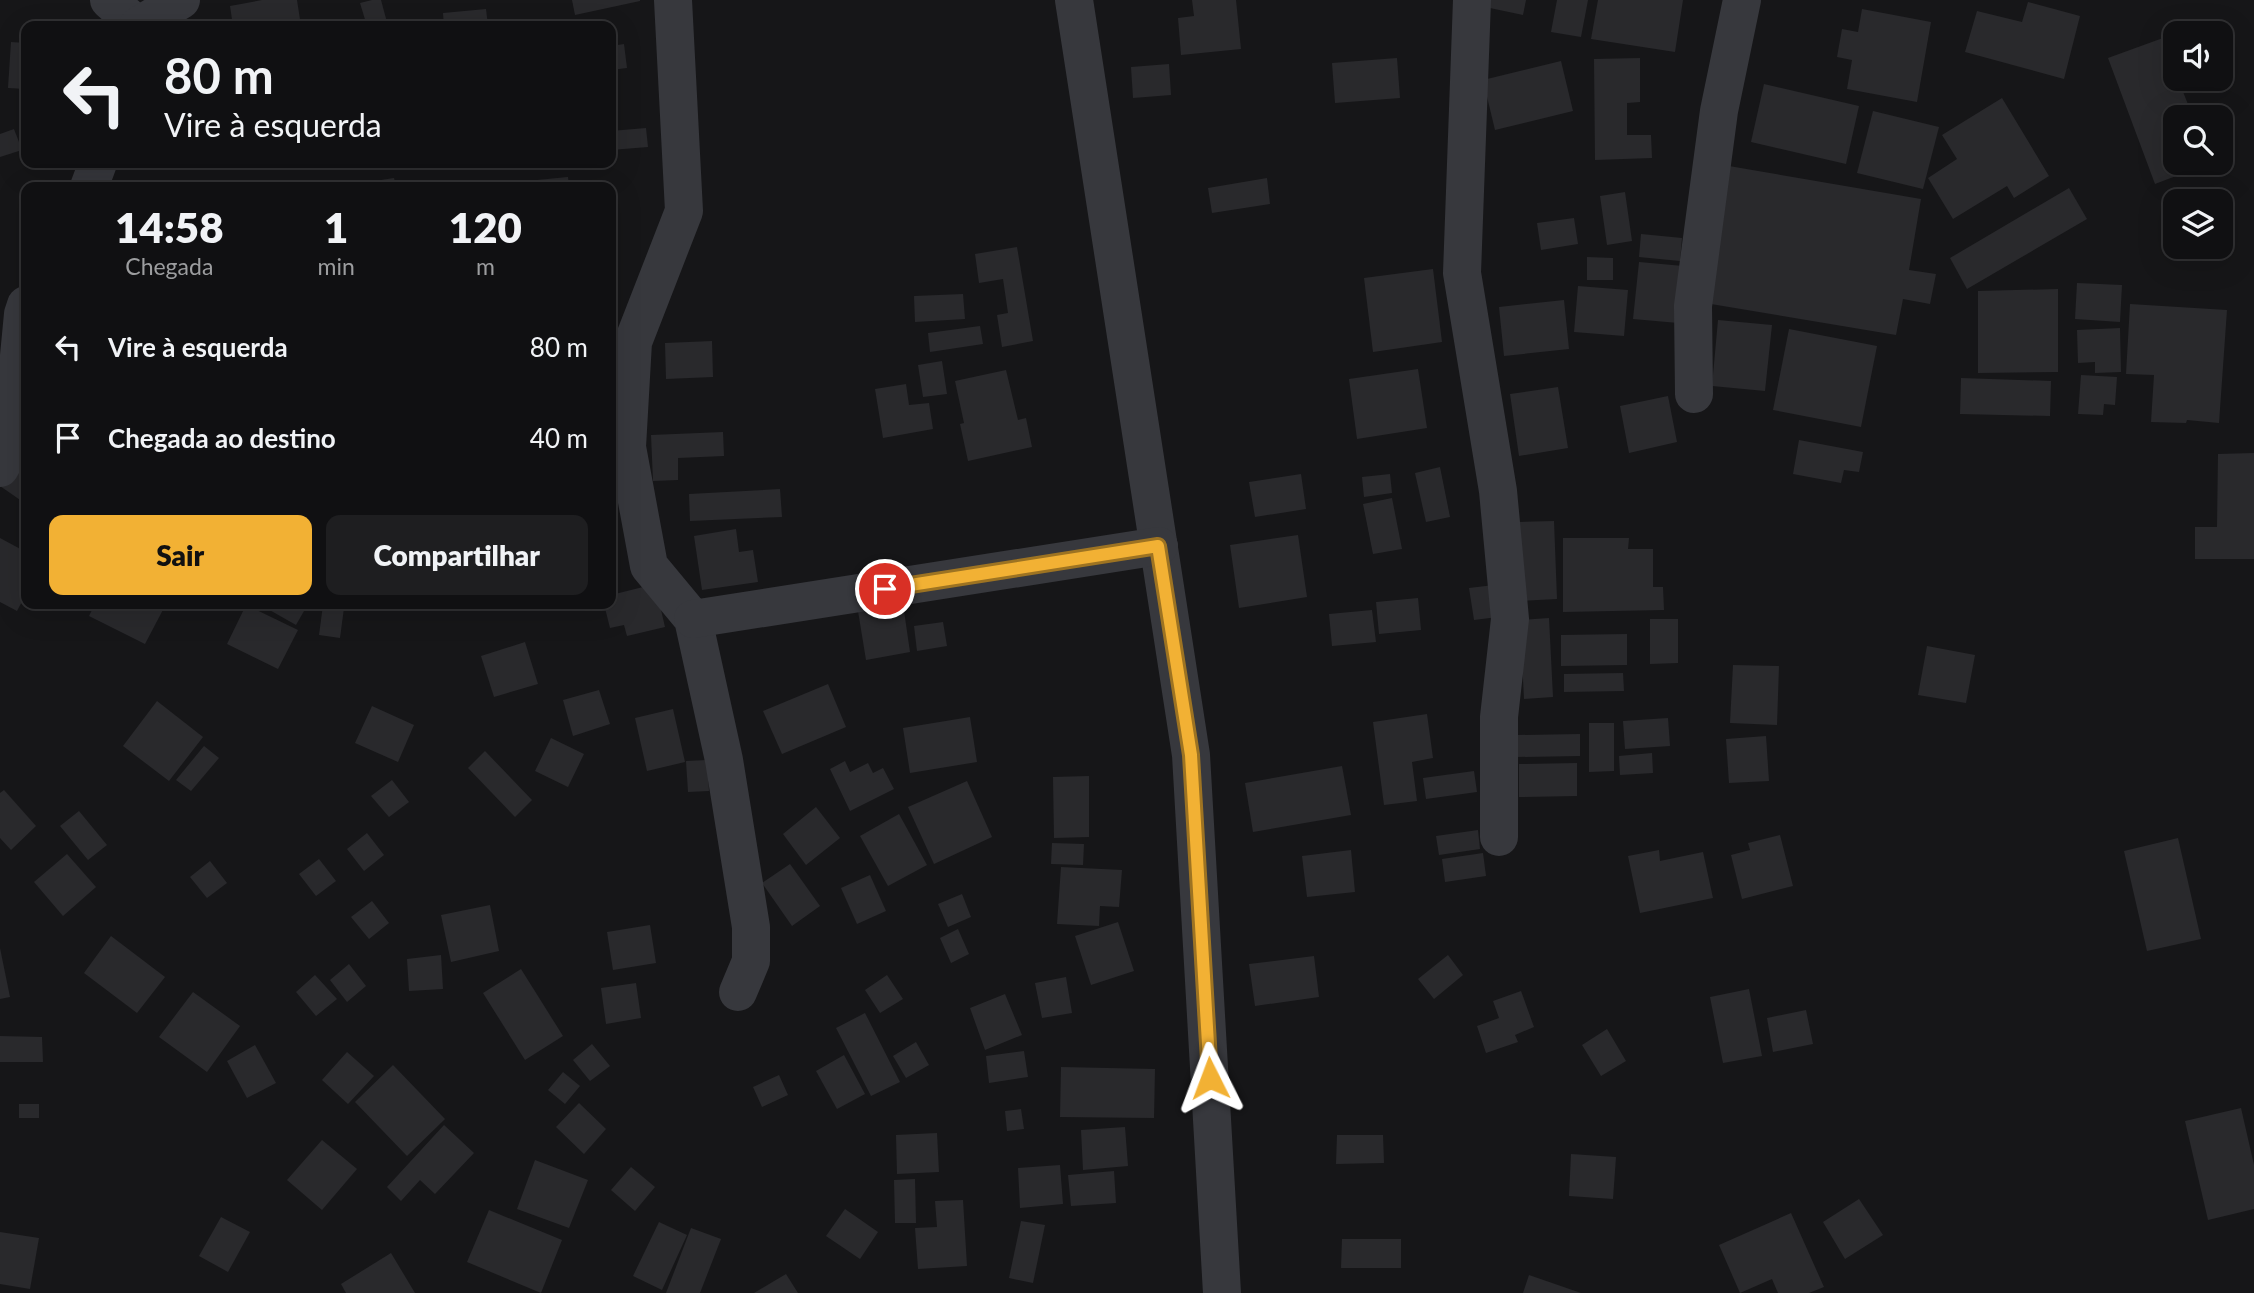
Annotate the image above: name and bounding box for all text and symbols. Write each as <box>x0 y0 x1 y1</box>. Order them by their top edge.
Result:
map controls <box>2163 21 2233 259</box>
button: sound <box>2163 21 2233 91</box>
text: 80 m <box>164 46 274 104</box>
icon: left <box>49 49 140 140</box>
text: Vire à esquerda <box>164 105 382 144</box>
button: search <box>2163 105 2233 175</box>
button: layers <box>2163 189 2233 259</box>
text: 14:58 <box>115 202 224 252</box>
text: 1 <box>324 202 348 252</box>
text: 120 <box>449 202 522 252</box>
text: Chegada <box>125 252 213 280</box>
text: min <box>318 252 355 280</box>
text: m <box>476 252 495 280</box>
icon: left <box>49 328 87 366</box>
text: Vire à esquerda <box>108 331 288 363</box>
text: 80 m <box>530 331 588 363</box>
icon: arrive <box>49 419 87 457</box>
text: Chegada ao destino <box>108 422 336 454</box>
text: 40 m <box>530 422 588 454</box>
button: Sair <box>49 515 312 595</box>
button: Compartilhar <box>326 515 588 595</box>
pin <box>855 559 915 619</box>
icon: arrive <box>866 570 904 608</box>
position arrow <box>1173 1041 1247 1115</box>

